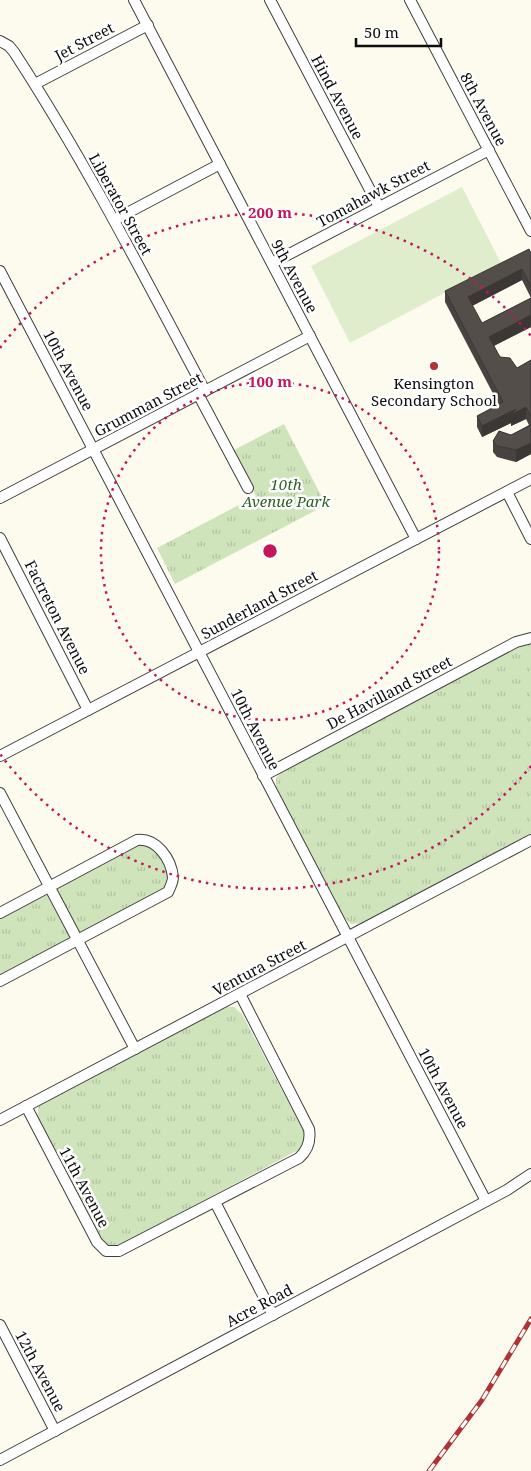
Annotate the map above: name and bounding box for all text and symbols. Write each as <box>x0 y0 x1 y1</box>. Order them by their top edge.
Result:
scale bar <box>356 15 441 47</box>
street label: Jet Street <box>50 17 117 65</box>
text: 50 m <box>364 22 399 42</box>
street label: Hind Avenue <box>307 51 369 143</box>
street label: 8th Avenue <box>456 69 512 149</box>
street label: Liberator Street <box>85 150 157 258</box>
street label: Tomahawk Street <box>313 155 433 231</box>
text: 200 m <box>248 202 292 222</box>
street label: 9th Avenue <box>267 236 323 316</box>
street label: 10th Avenue <box>39 326 99 414</box>
marker: Kensington Secondary School <box>428 360 440 372</box>
street label: Grumman Street <box>91 367 205 441</box>
text: 100 m <box>248 371 292 391</box>
place label: Kensington Secondary School <box>371 373 497 410</box>
park label: 10th Avenue Park <box>241 474 330 511</box>
centre of rings <box>261 542 279 560</box>
street label: Factreton Avenue <box>21 557 95 677</box>
street label: Sunderland Street <box>197 565 321 643</box>
street label: De Havilland Street <box>323 651 455 733</box>
street label: 10th Avenue <box>227 685 285 773</box>
street label: Ventura Street <box>209 934 309 1000</box>
street label: 10th Avenue <box>414 1044 474 1132</box>
street label: 11th Avenue <box>55 1143 115 1231</box>
street label: Acre Road <box>222 1279 296 1331</box>
street label: 12th Avenue <box>11 1327 71 1415</box>

